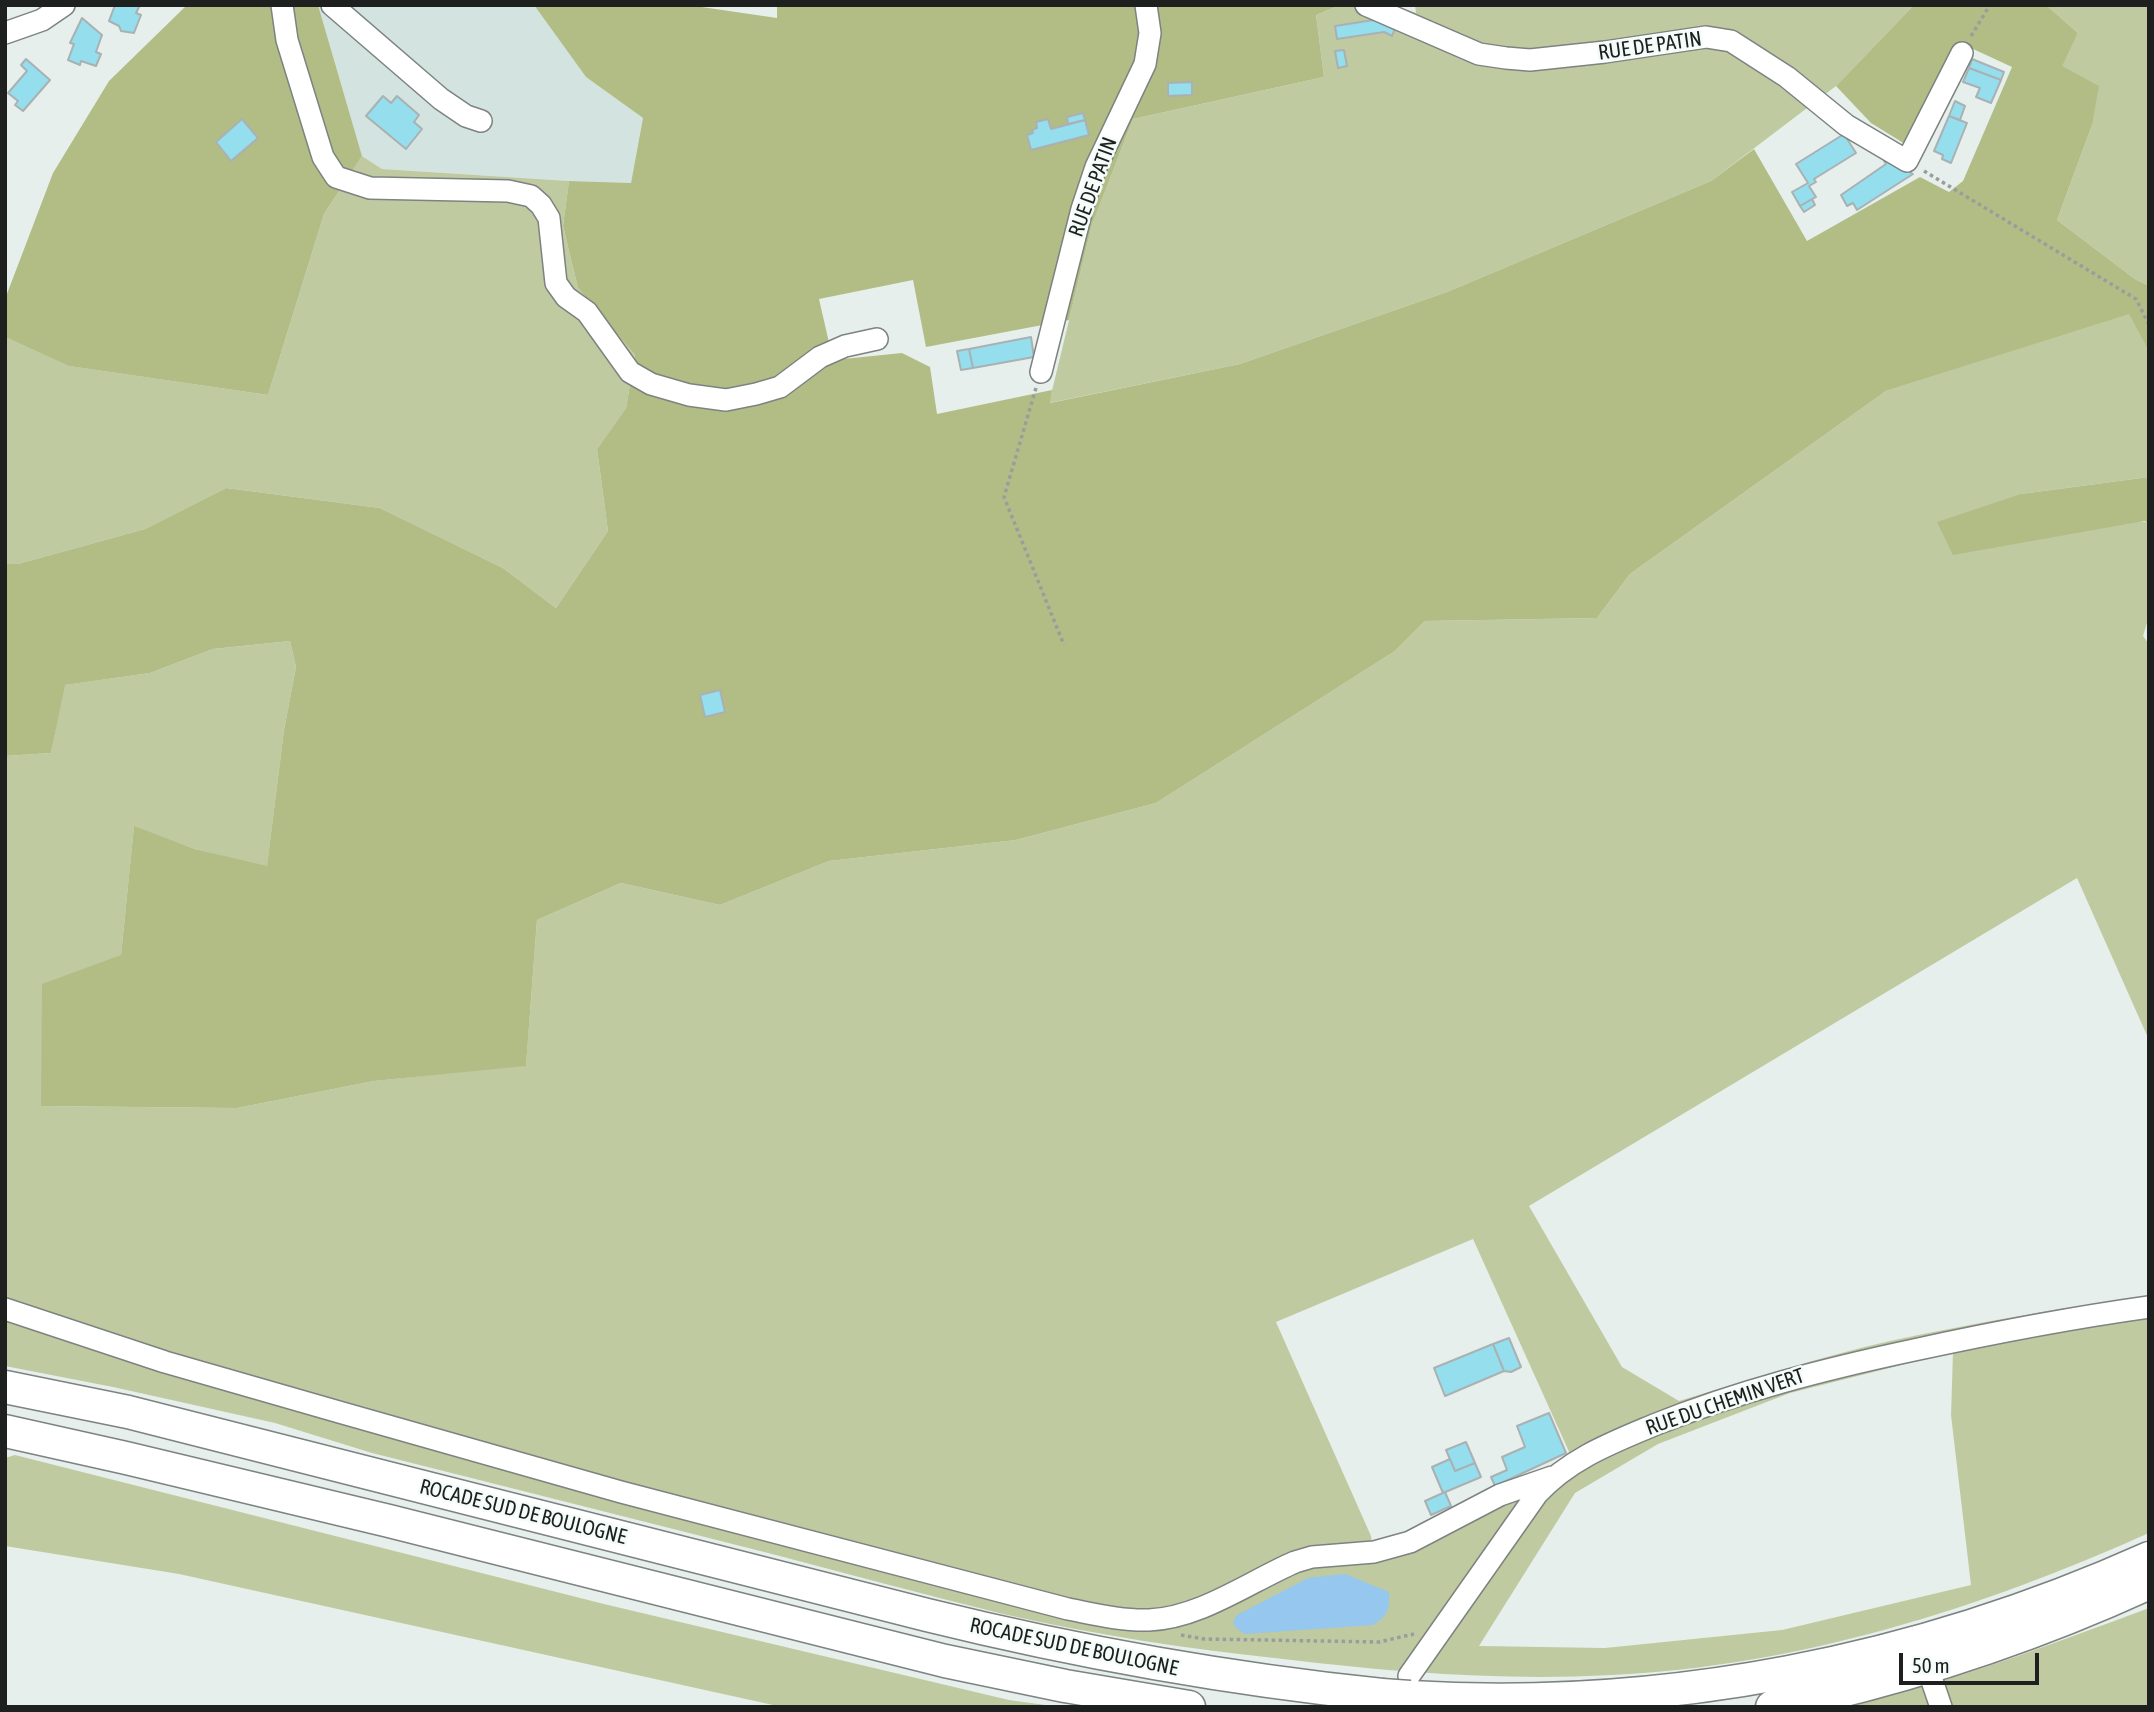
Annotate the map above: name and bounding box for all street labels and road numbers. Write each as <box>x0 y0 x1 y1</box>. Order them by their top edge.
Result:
street label: RUE DE PATIN <box>1597 26 1703 66</box>
street label: RUE DE PATIN <box>1063 134 1123 240</box>
street label: RUE DU CHEMIN VERT <box>1642 1363 1808 1441</box>
street label: ROCADE SUD DE BOULOGNE <box>417 1474 629 1550</box>
street label: ROCADE SUD DE BOULOGNE <box>968 1613 1180 1681</box>

